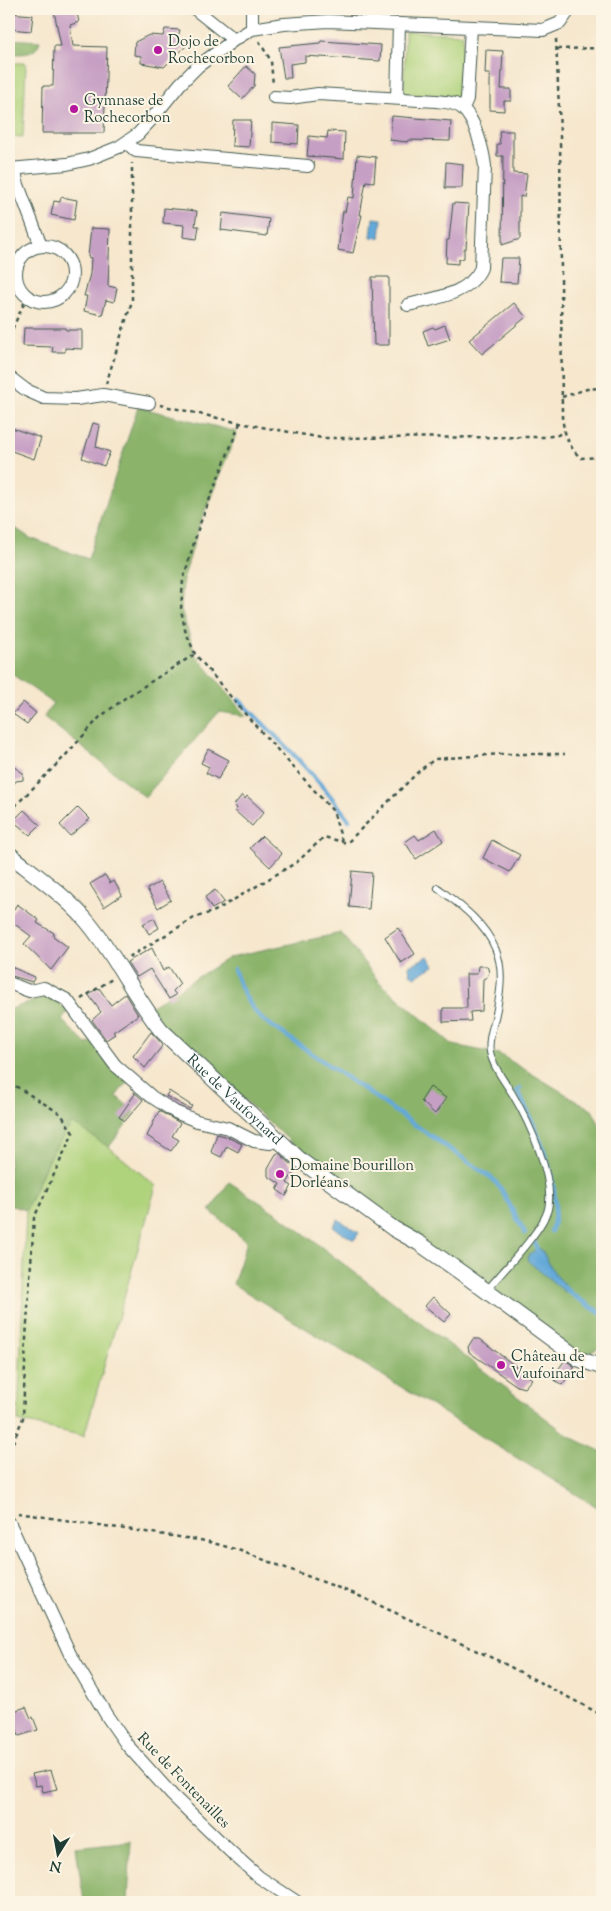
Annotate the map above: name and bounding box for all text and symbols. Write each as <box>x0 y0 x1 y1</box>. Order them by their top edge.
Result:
place label: Dojo de Rochecorbon <box>168 32 255 70</box>
marker: Dojo de Rochecorbon <box>152 44 164 56</box>
place label: Gymnase de Rochecorbon <box>84 91 171 129</box>
marker: Gymnase de Rochecorbon <box>68 103 80 115</box>
street label: Rue de Vaufoynard <box>181 1050 287 1151</box>
place label: Domaine Bourillon Dorléans <box>290 1156 414 1194</box>
marker: Domaine Bourillon Dorléans <box>274 1168 286 1180</box>
place label: Château de Vaufoinard <box>511 1347 585 1385</box>
marker: Château de Vaufoinard <box>495 1359 507 1371</box>
street label: Rue de Fontenailles <box>132 1728 234 1834</box>
north arrow <box>32 1828 82 1878</box>
text: N <box>49 1854 63 1876</box>

